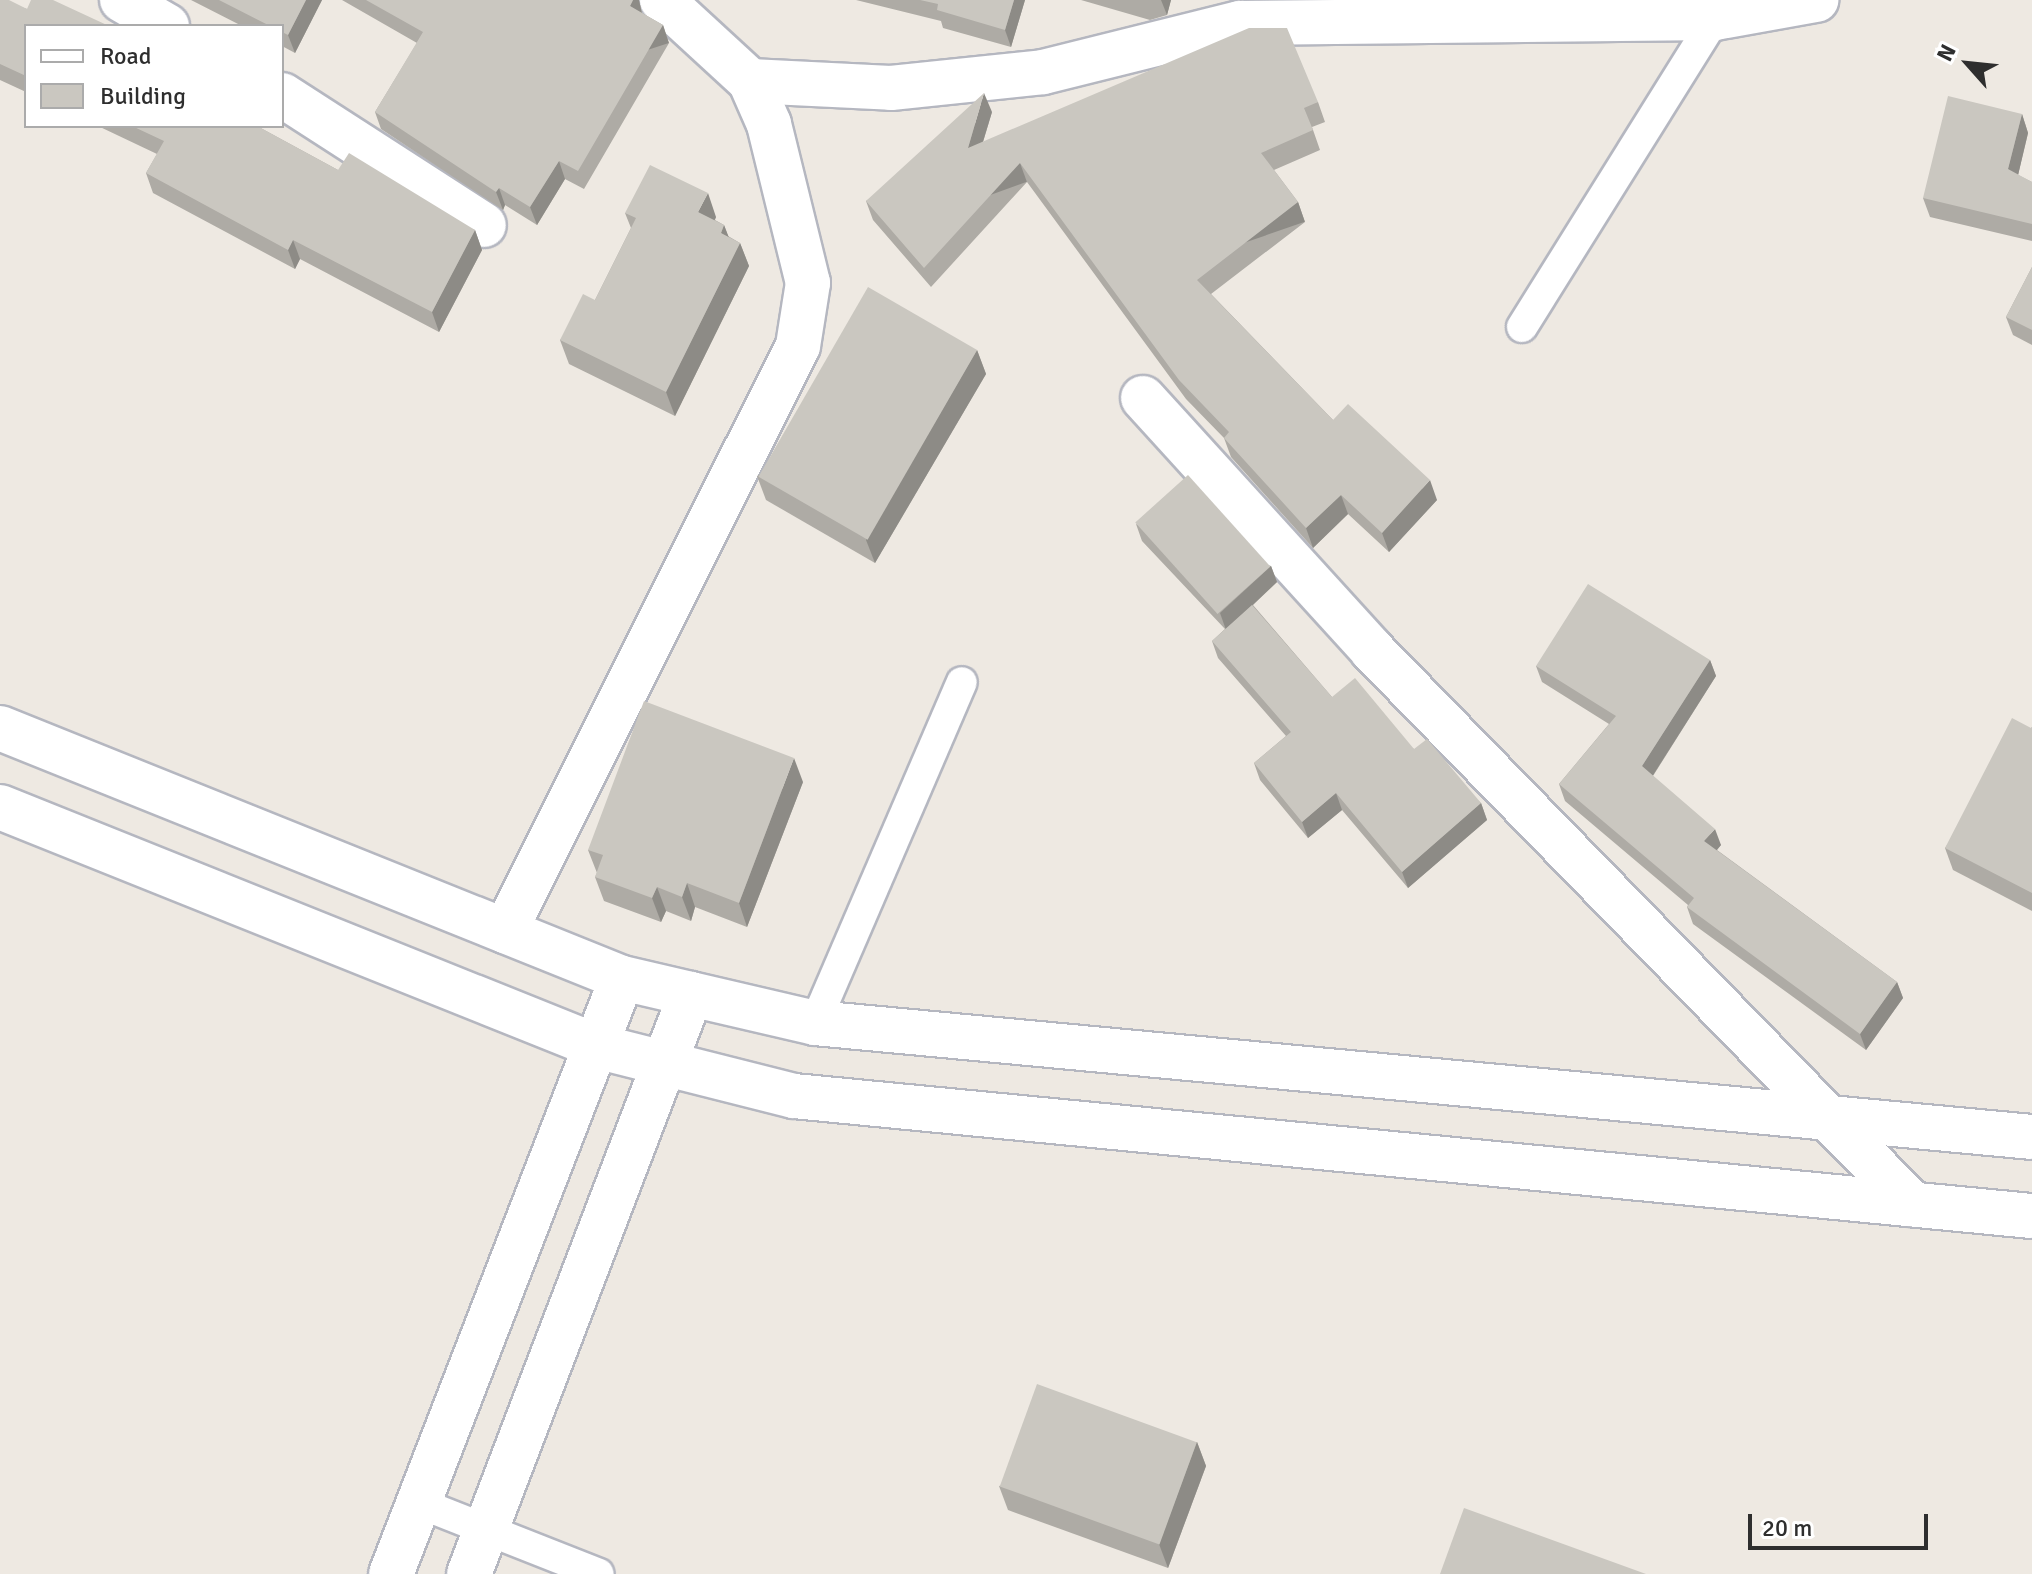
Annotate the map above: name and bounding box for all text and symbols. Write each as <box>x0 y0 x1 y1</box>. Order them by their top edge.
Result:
legend <box>24 24 284 128</box>
north arrow <box>1928 24 2008 104</box>
text: N <box>1931 40 1962 66</box>
text: Road <box>100 41 151 71</box>
text: Building <box>100 81 186 111</box>
scale bar <box>1752 1498 1932 1548</box>
text: 20 m <box>1762 1513 1812 1543</box>

